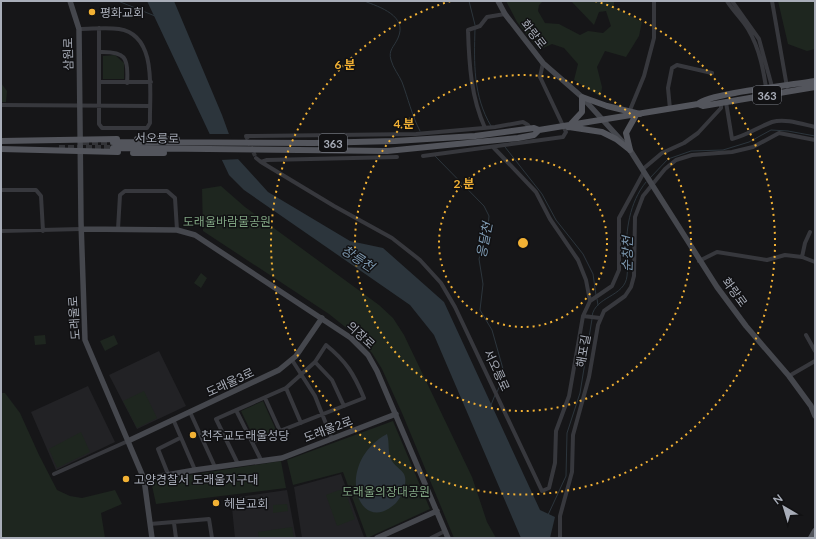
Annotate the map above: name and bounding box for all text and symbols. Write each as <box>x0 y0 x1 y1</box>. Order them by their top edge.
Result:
place label: 평화교회 <box>100 5 144 20</box>
marker: 평화교회 <box>87 7 97 17</box>
street label: 화랑로 <box>518 16 550 52</box>
street label: 삼원로 <box>60 37 76 71</box>
text: 6 분 <box>335 57 355 72</box>
road number: 363 <box>753 86 781 104</box>
text: 4 분 <box>394 116 414 131</box>
street label: 서오릉로 <box>135 130 179 146</box>
road number: 363 <box>319 134 347 152</box>
text: 2 분 <box>454 176 474 191</box>
park label: 도래울바람물공원 <box>183 214 271 229</box>
water label: 응달천 <box>473 220 495 259</box>
water label: 순창천 <box>619 235 635 272</box>
centre of rings <box>516 236 530 250</box>
water label: 창릉천 <box>339 242 378 275</box>
street label: 화랑로 <box>719 274 751 310</box>
street label: 도래울로 <box>65 295 83 341</box>
street label: 의장로 <box>344 318 378 352</box>
street label: 해포길 <box>573 333 593 369</box>
street label: 서오릉로 <box>481 347 513 393</box>
street label: 도래울3로 <box>204 364 256 400</box>
street label: 도래울2로 <box>301 413 355 445</box>
place label: 천주교도래울성당 <box>201 428 289 443</box>
marker: 천주교도래울성당 <box>188 430 198 440</box>
place label: 고양경찰서 도래울지구대 <box>134 472 259 487</box>
marker: 고양경찰서 도래울지구대 <box>121 474 131 484</box>
park label: 도래울의장대공원 <box>342 484 430 499</box>
north arrow <box>764 487 804 527</box>
text: N <box>770 491 785 506</box>
place label: 헤븐교회 <box>224 496 268 511</box>
marker: 헤븐교회 <box>211 498 221 508</box>

